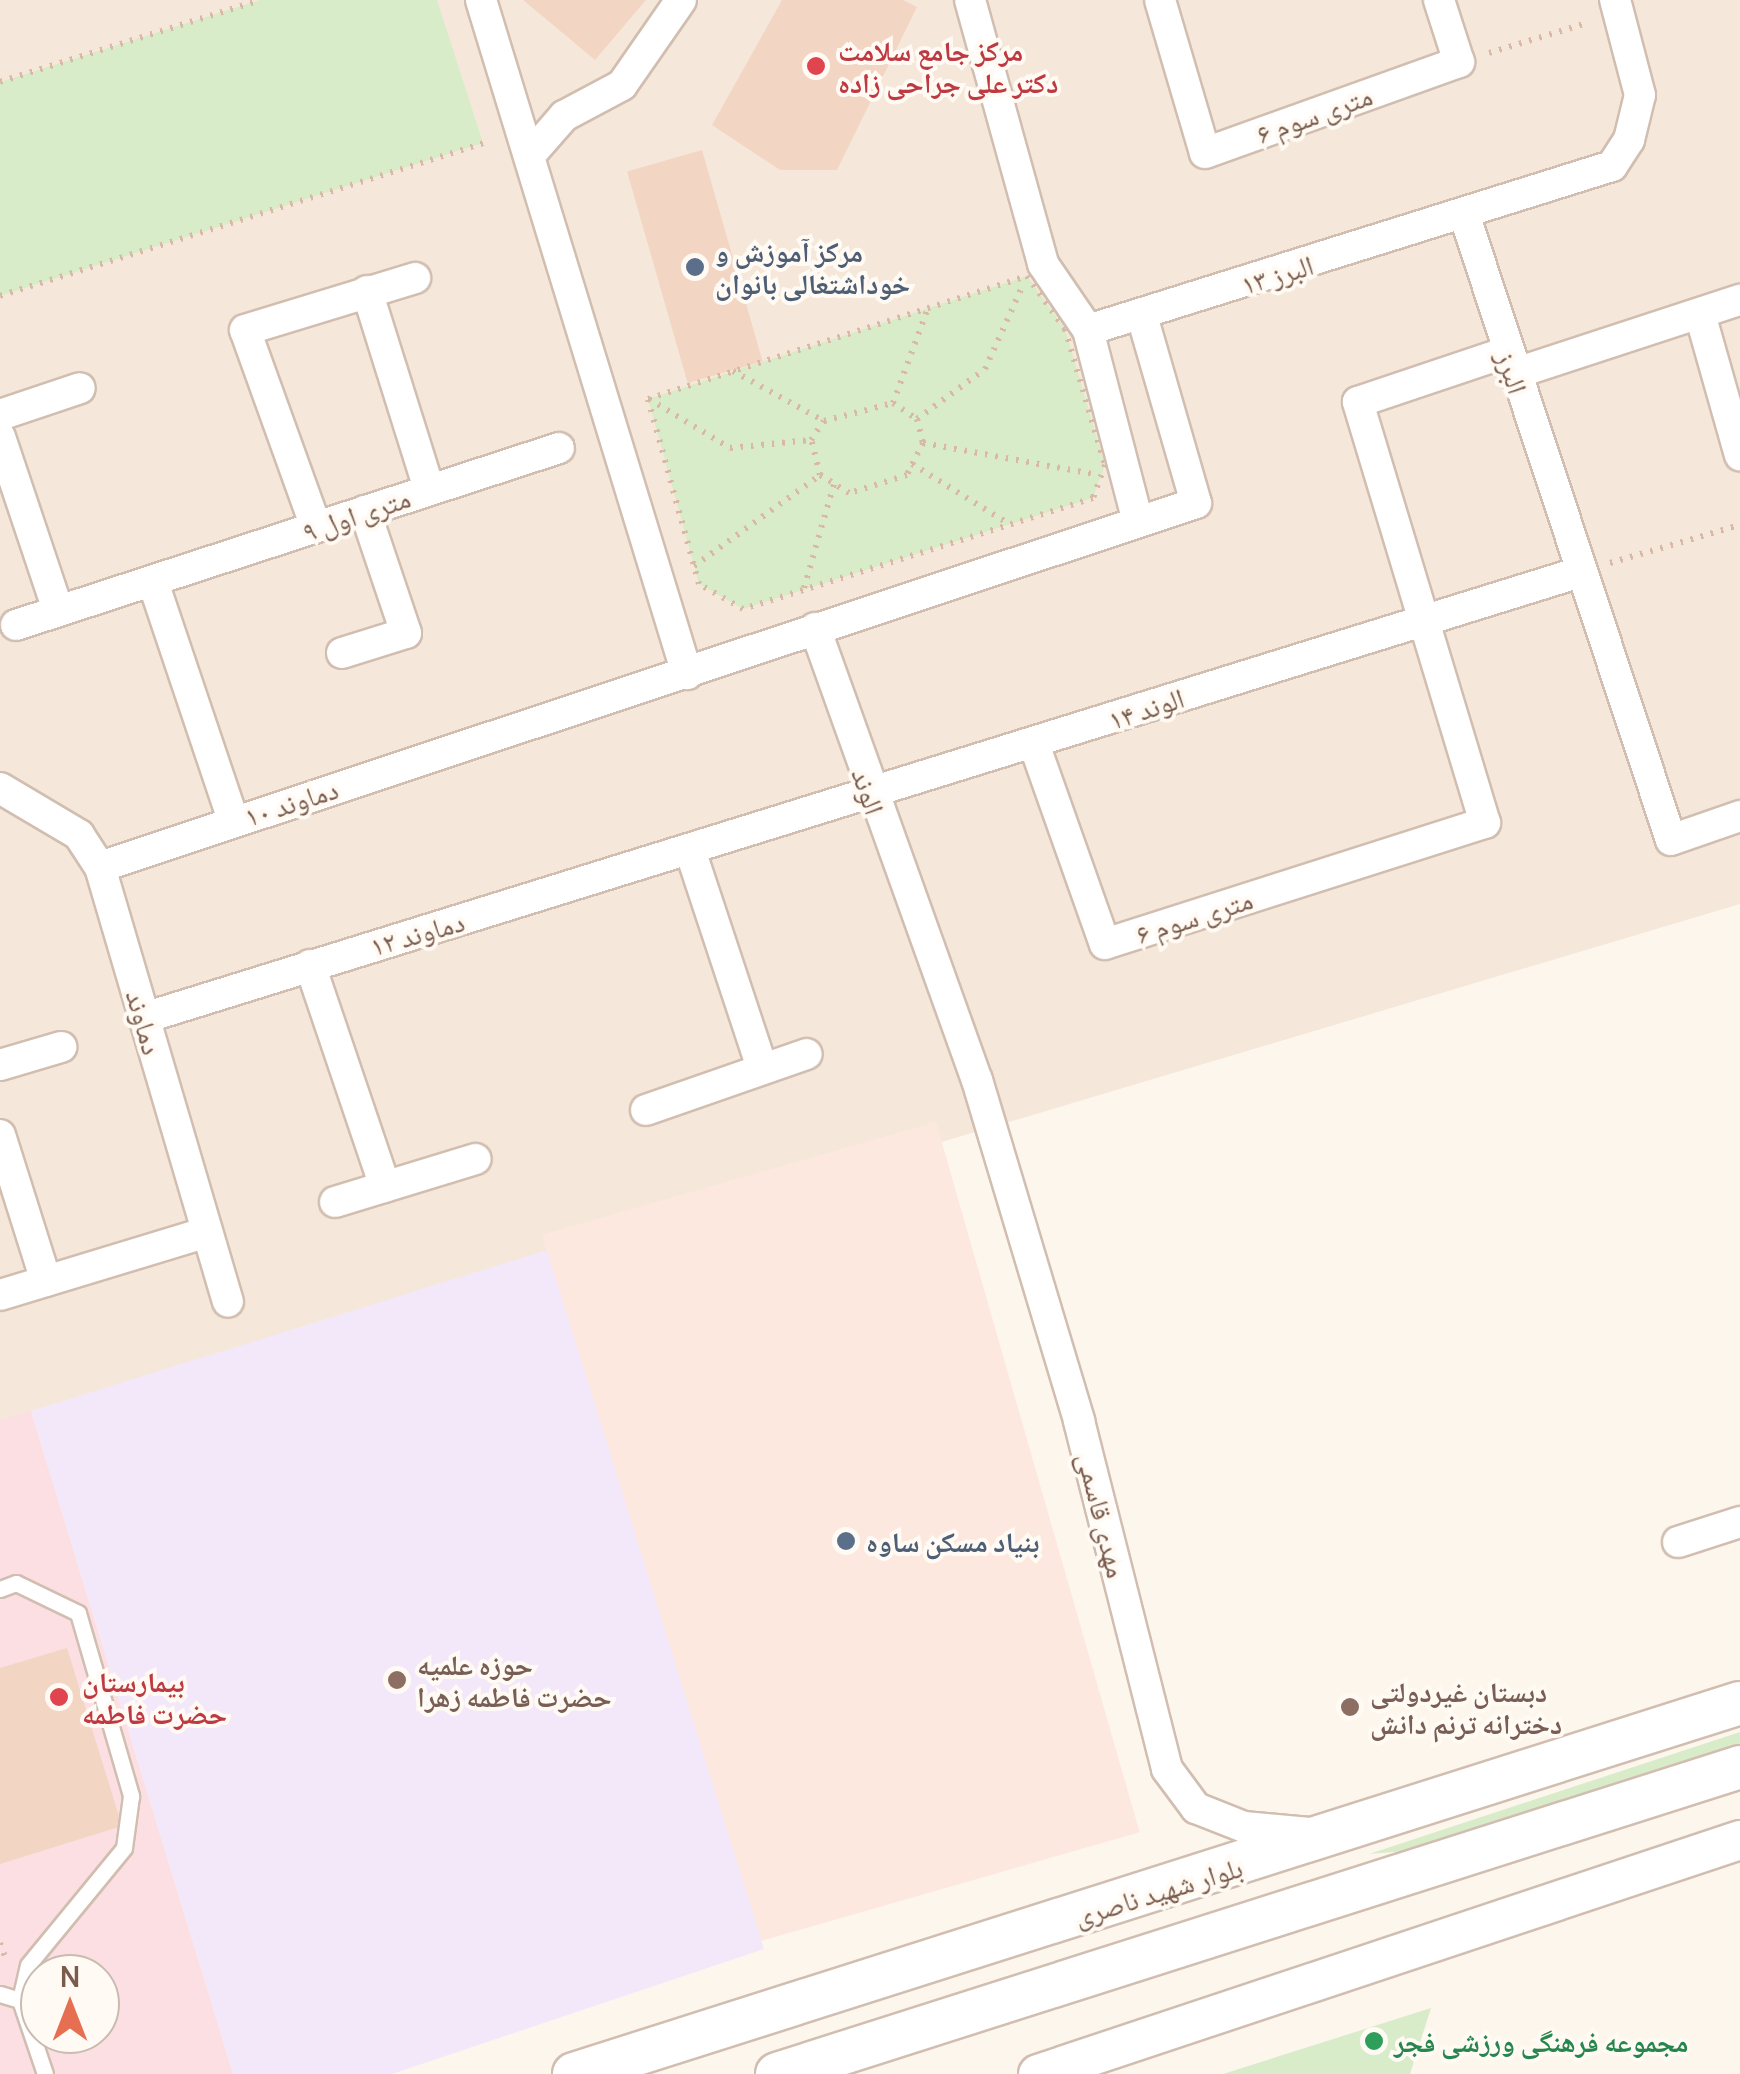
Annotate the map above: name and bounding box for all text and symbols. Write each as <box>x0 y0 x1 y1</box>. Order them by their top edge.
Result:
place label: مرکز جامع سلامت دکتر علی جراحی زاده <box>838 33 1058 99</box>
marker: مرکز جامع سلامت دکتر علی جراحی زاده <box>803 53 829 79</box>
street label: ۶ متری سوم <box>1252 78 1376 150</box>
place label: مرکز آموزش و خوداشتغالی بانوان <box>715 234 910 300</box>
street label: البرز ۱۳ <box>1237 247 1317 301</box>
marker: مرکز آموزش و خوداشتغالی بانوان <box>684 256 706 278</box>
street label: البرز <box>1490 346 1536 398</box>
street label: ۹ متری اول <box>298 480 414 548</box>
street label: الوند ۱۴ <box>1104 680 1188 736</box>
street label: الوند <box>846 763 892 819</box>
street label: دماوند ۱۰ <box>240 771 342 833</box>
street label: ۶ متری سوم <box>1132 881 1256 951</box>
street label: دماوند ۱۲ <box>366 904 468 962</box>
street label: دماوند <box>120 986 170 1058</box>
street label: مهدی قاسمی <box>1071 1449 1135 1581</box>
place label: بنیاد مسکن ساوه <box>866 1524 1039 1558</box>
marker: بنیاد مسکن ساوه <box>835 1530 857 1552</box>
place label: حوزه علمیه حضرت فاطمه زهرا <box>417 1647 612 1713</box>
place label: بیمارستان حضرت فاطمه <box>82 1664 227 1730</box>
marker: حوزه علمیه حضرت فاطمه زهرا <box>386 1669 408 1691</box>
place label: دبستان غیردولتی دخترانه ترنم دانش <box>1370 1674 1562 1740</box>
marker: بیمارستان حضرت فاطمه <box>46 1684 72 1710</box>
marker: دبستان غیردولتی دخترانه ترنم دانش <box>1339 1696 1361 1718</box>
street label: بلوار شهید ناصری <box>1070 1849 1246 1933</box>
north arrow <box>20 1954 120 2054</box>
text: N <box>60 1957 80 1995</box>
place label: مجموعه فرهنگی ورزشی فجر <box>1394 2024 1689 2058</box>
marker: مجموعه فرهنگی ورزشی فجر <box>1363 2030 1385 2052</box>

